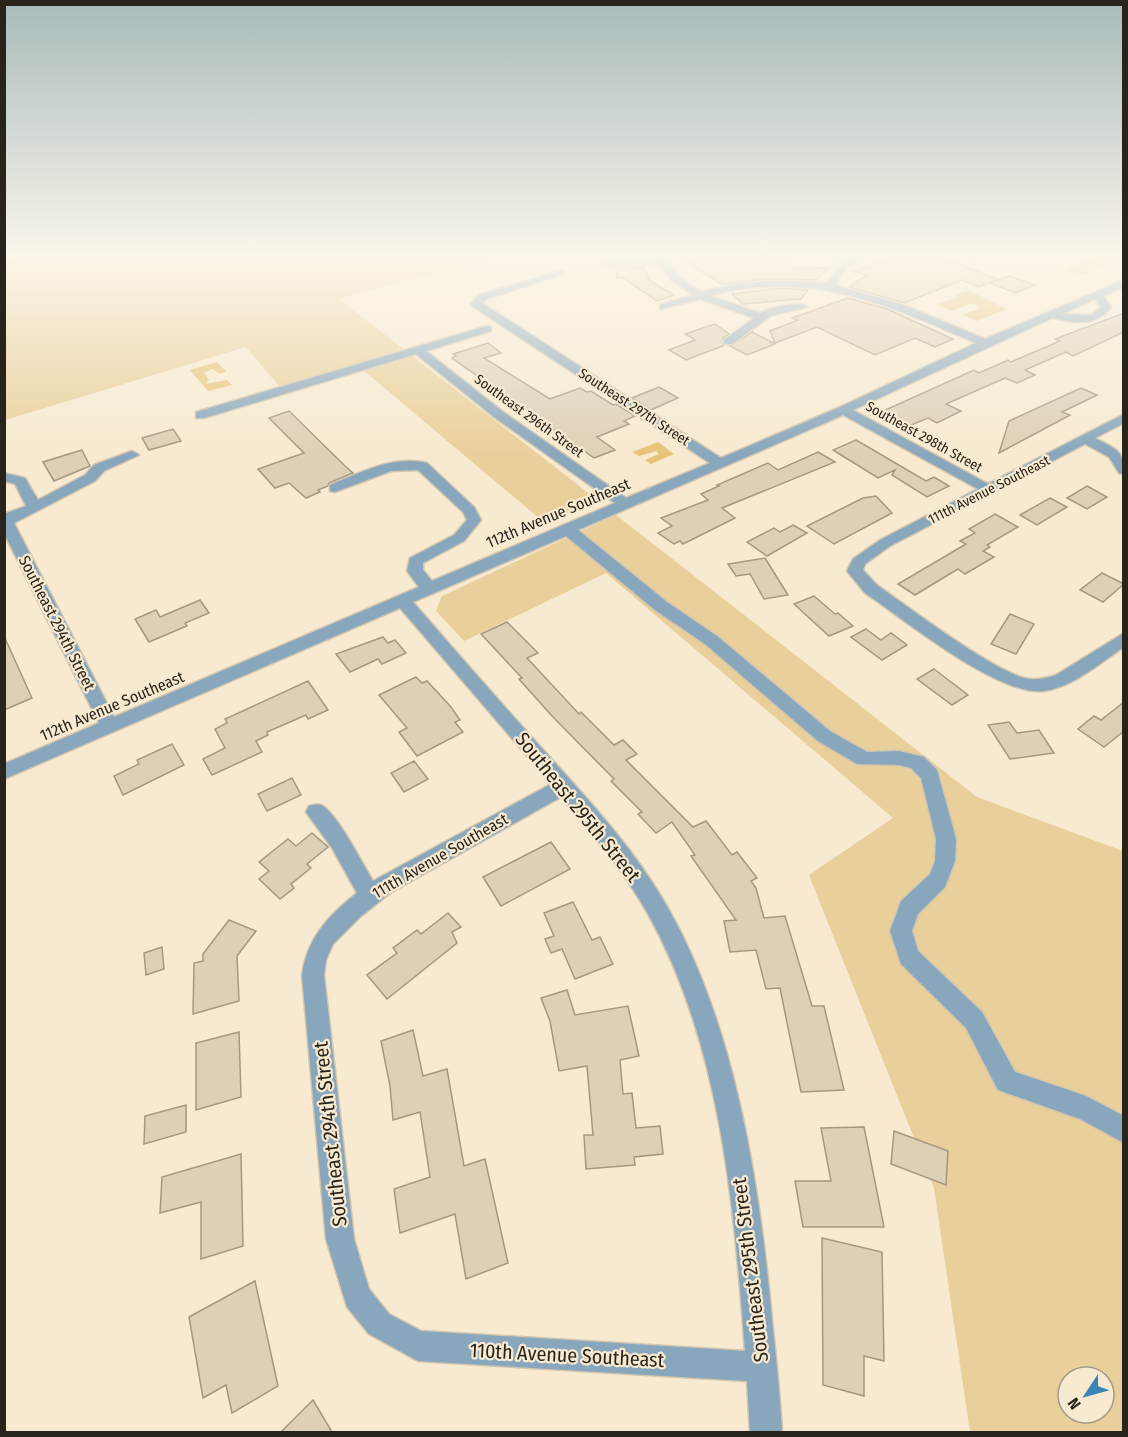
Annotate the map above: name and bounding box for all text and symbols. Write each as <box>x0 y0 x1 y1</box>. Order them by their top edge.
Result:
street label: Southeast 297th Street <box>575 365 693 449</box>
street label: Southeast 296th Street <box>471 371 587 461</box>
street label: Southeast 298th Street <box>863 398 986 476</box>
street label: 111th Avenue Southeast <box>925 452 1053 528</box>
street label: 112th Avenue Southeast <box>483 474 634 552</box>
street label: Southeast 294th Street <box>15 552 100 694</box>
street label: 112th Avenue Southeast <box>37 667 188 745</box>
street label: Southeast 295th Street <box>510 727 646 887</box>
street label: 111th Avenue Southeast <box>369 809 512 903</box>
street label: Southeast 294th Street <box>308 1040 352 1228</box>
street label: Southeast 295th Street <box>727 1176 773 1364</box>
street label: 110th Avenue Southeast <box>469 1338 665 1372</box>
north arrow <box>1056 1365 1116 1425</box>
text: N <box>1064 1394 1085 1413</box>

